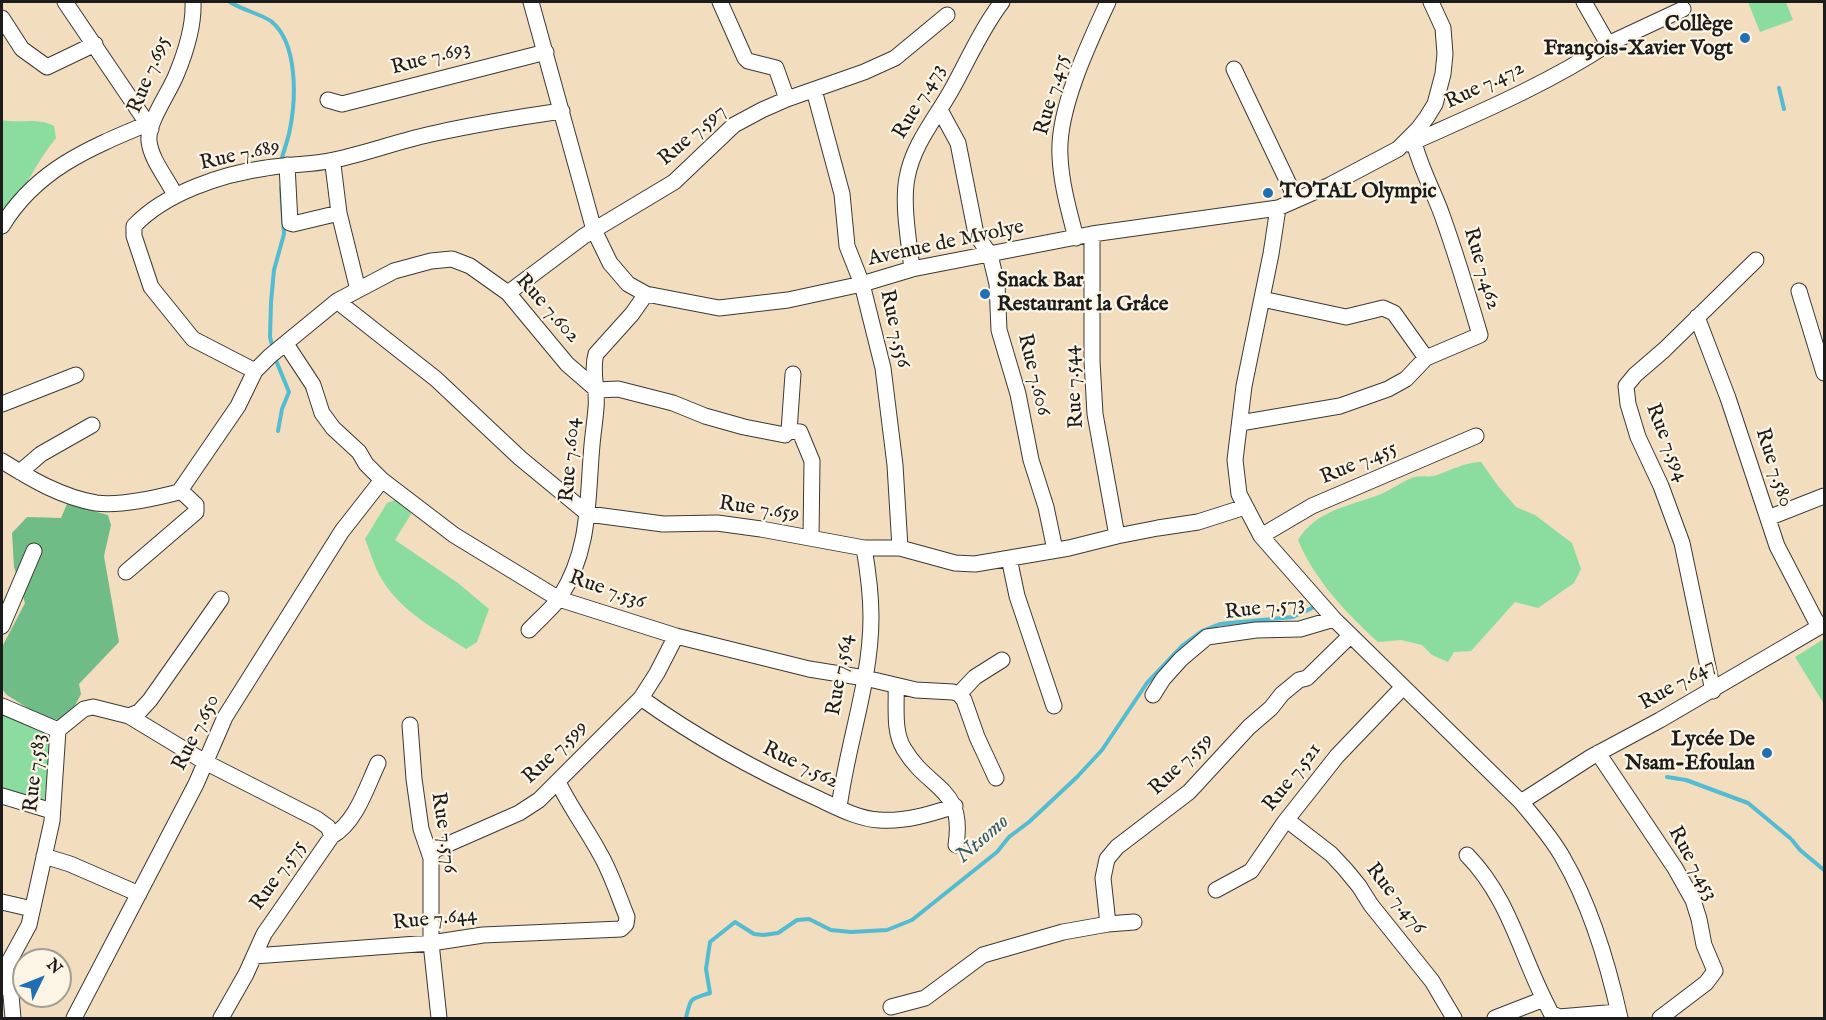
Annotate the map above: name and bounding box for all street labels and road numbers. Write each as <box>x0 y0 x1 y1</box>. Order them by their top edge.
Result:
street label: Rue 7.695 <box>123 33 177 117</box>
street label: Rue 7.693 <box>389 36 473 82</box>
street label: Rue 7.475 <box>1030 52 1076 138</box>
street label: Rue 7.472 <box>1441 56 1529 116</box>
street label: Rue 7.473 <box>888 60 952 144</box>
street label: Rue 7.597 <box>654 100 732 172</box>
street label: Rue 7.689 <box>197 135 283 177</box>
street label: Avenue de Mvolye <box>866 215 1026 273</box>
street label: Rue 7.462 <box>1457 225 1505 313</box>
street label: Rue 7.602 <box>509 269 585 349</box>
street label: Rue 7.556 <box>873 288 915 370</box>
street label: Rue 7.606 <box>1011 332 1055 418</box>
street label: Rue 7.544 <box>1060 345 1090 429</box>
street label: Rue 7.594 <box>1639 400 1693 486</box>
street label: Rue 7.604 <box>555 417 587 503</box>
street label: Rue 7.580 <box>1748 425 1798 511</box>
street label: Rue 7.455 <box>1317 437 1401 491</box>
street label: Rue 7.659 <box>717 492 801 528</box>
street label: Rue 7.536 <box>565 566 649 616</box>
street label: Rue 7.573 <box>1223 592 1307 626</box>
street label: Rue 7.564 <box>822 633 860 717</box>
street label: Rue 7.647 <box>1635 653 1721 717</box>
street label: Rue 7.650 <box>168 691 226 775</box>
street label: Rue 7.599 <box>518 716 594 790</box>
street label: Rue 7.559 <box>1145 728 1219 802</box>
street label: Rue 7.583 <box>19 732 53 814</box>
street label: Rue 7.562 <box>758 737 842 795</box>
street label: Rue 7.521 <box>1258 739 1328 817</box>
street label: Rue 7.576 <box>424 791 462 875</box>
street label: Rue 7.453 <box>1661 822 1723 906</box>
street label: Rue 7.575 <box>246 836 312 916</box>
street label: Rue 7.476 <box>1359 858 1431 940</box>
street label: Rue 7.644 <box>392 903 478 937</box>

